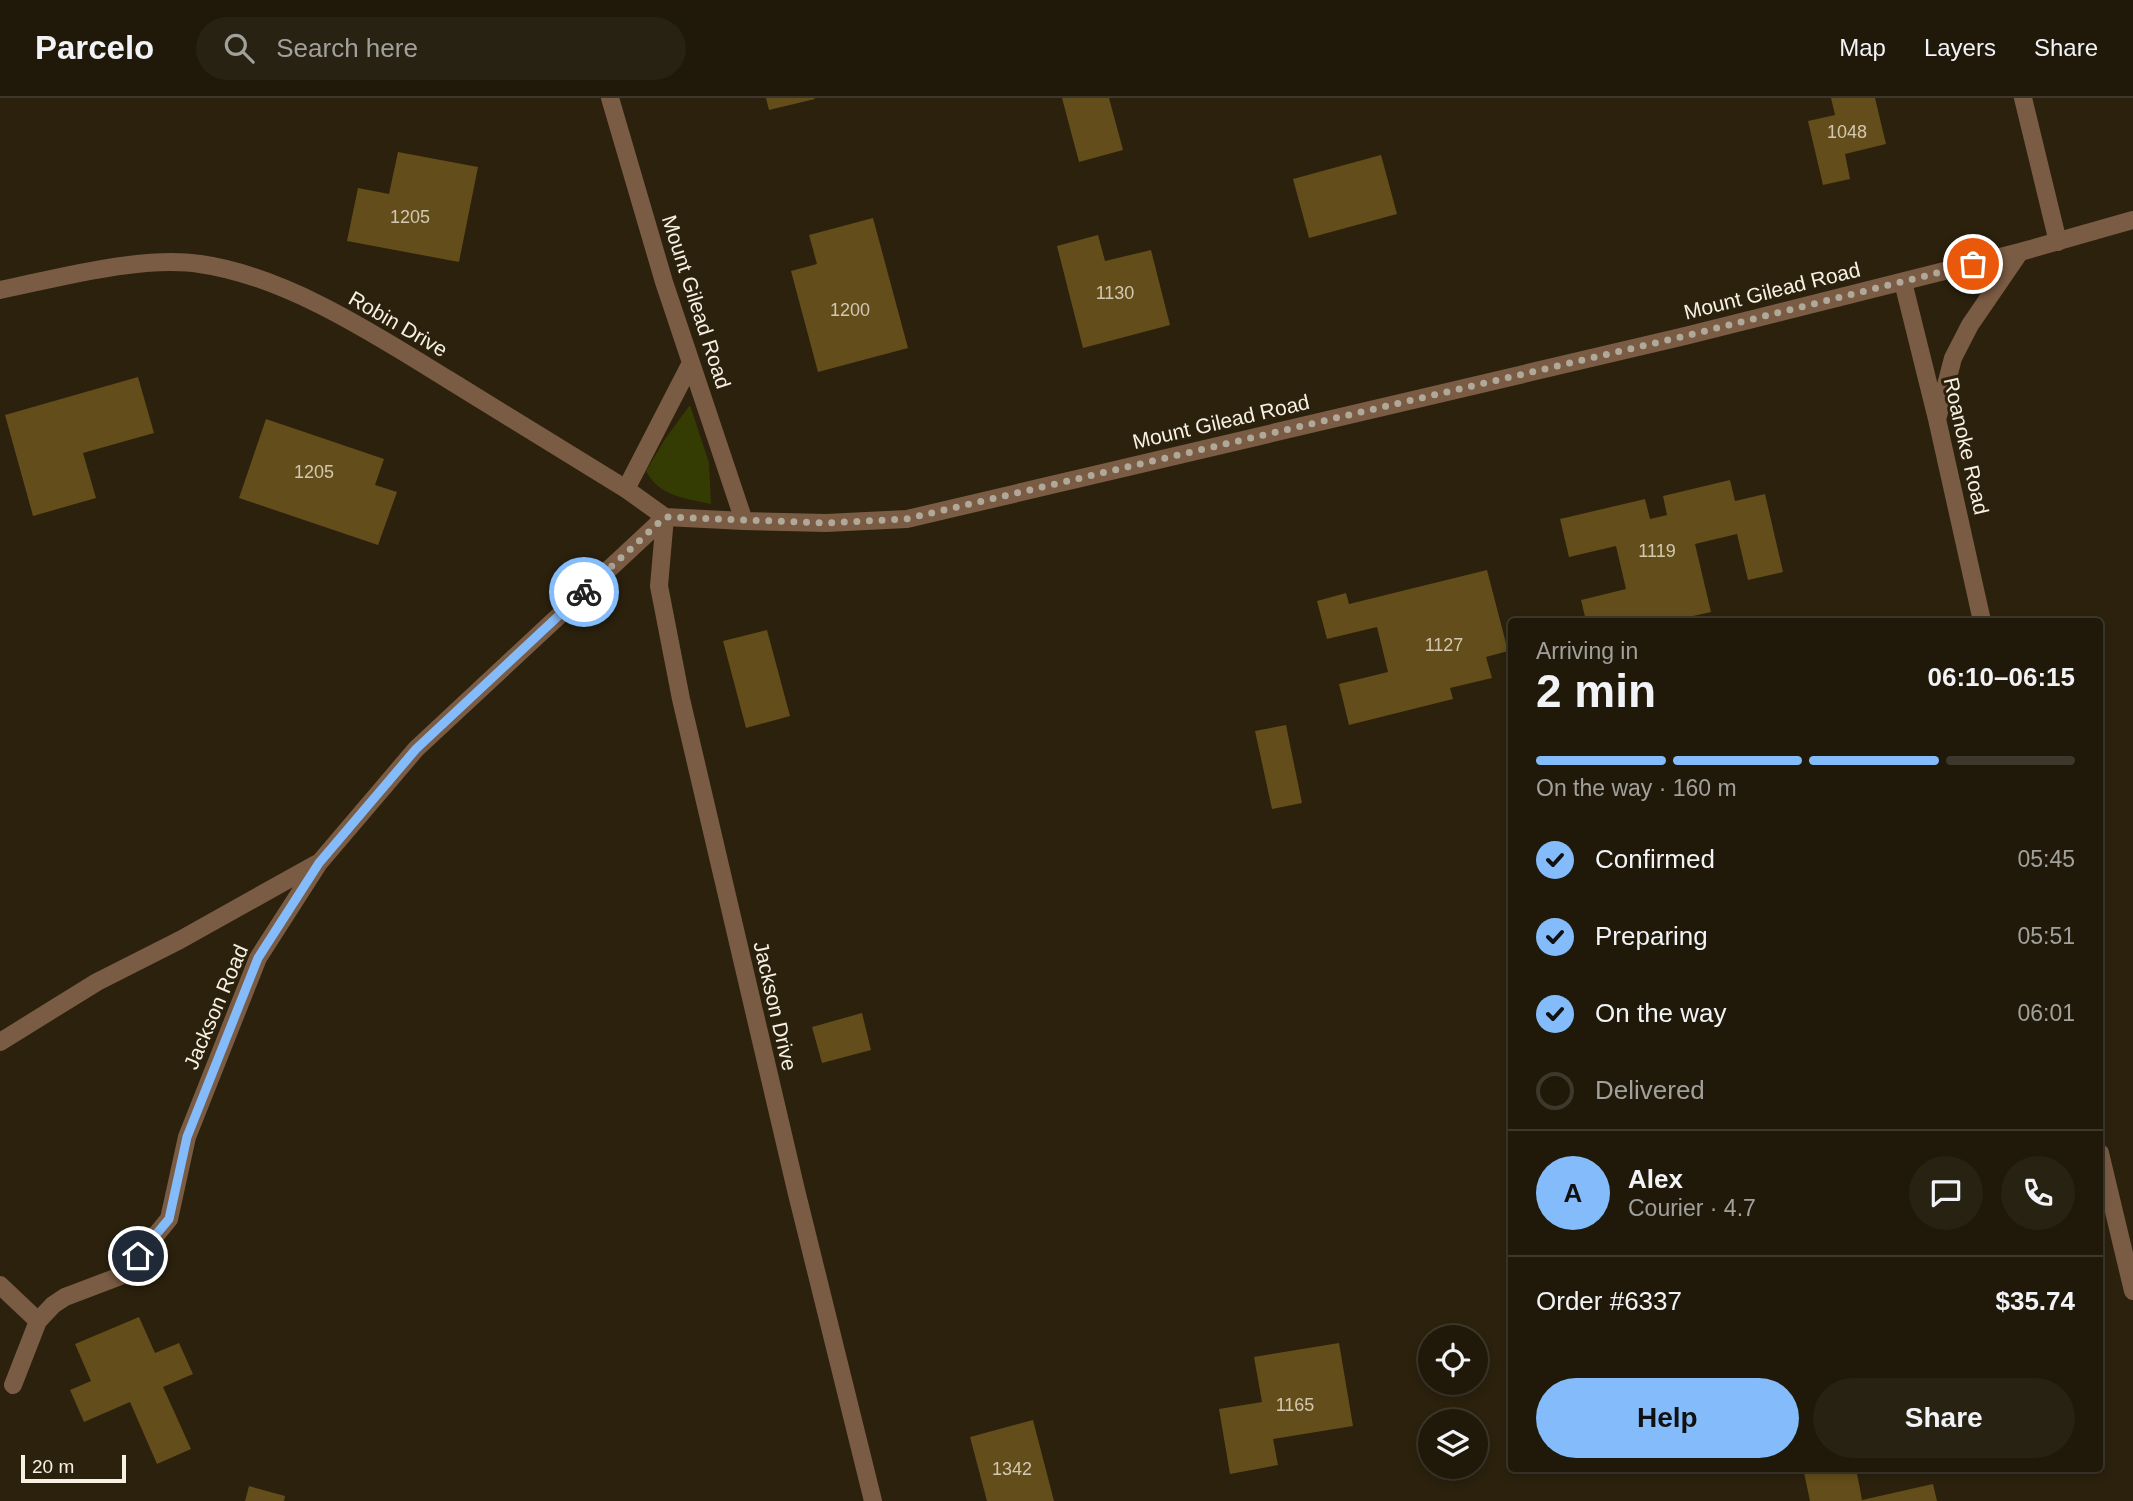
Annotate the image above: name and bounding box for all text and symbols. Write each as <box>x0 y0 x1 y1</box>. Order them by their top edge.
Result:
search box <box>196 17 686 80</box>
text: Parcelo <box>35 29 154 66</box>
icon: search <box>220 29 258 67</box>
text: Search here <box>276 33 418 63</box>
text: Map <box>1839 34 1886 61</box>
text: Layers <box>1924 34 1996 61</box>
text: Share <box>2034 34 2098 61</box>
house number: 1048 <box>1827 122 1867 142</box>
house number: 1205 <box>390 207 430 227</box>
street label: Mount Gilead Road <box>658 212 735 391</box>
pin <box>1943 234 2003 294</box>
icon: bag <box>1954 245 1992 283</box>
street label: Mount Gilead Road <box>1681 257 1862 324</box>
house number: 1130 <box>1096 283 1134 303</box>
street label: Robin Drive <box>345 286 452 361</box>
house number: 1200 <box>830 300 870 320</box>
street label: Roanoke Road <box>1940 375 1993 517</box>
street label: Mount Gilead Road <box>1130 390 1312 453</box>
house number: 1205 <box>294 462 334 482</box>
house number: 1119 <box>1638 541 1676 561</box>
courier <box>549 557 619 627</box>
icon: bike <box>565 573 603 611</box>
house number: 1127 <box>1425 635 1463 655</box>
text: Arriving in <box>1536 638 1638 664</box>
text: 06:10–06:15 <box>1928 662 2075 692</box>
text: 2 min <box>1536 665 1656 717</box>
text: On the way · 160 m <box>1536 775 1737 801</box>
icon: check <box>1536 841 1574 879</box>
text: Confirmed <box>1595 844 1715 874</box>
text: 05:45 <box>2017 846 2075 872</box>
icon: check <box>1536 918 1574 956</box>
text: Preparing <box>1595 921 1708 951</box>
text: 05:51 <box>2017 923 2075 949</box>
street label: Jackson Drive <box>749 939 802 1073</box>
street label: Jackson Road <box>179 941 252 1073</box>
icon: check <box>1536 995 1574 1033</box>
text: On the way <box>1595 998 1727 1028</box>
text: 06:01 <box>2017 1000 2075 1026</box>
text: Delivered <box>1595 1075 1705 1105</box>
button: chat <box>1909 1156 1983 1230</box>
button: phone <box>2001 1156 2075 1230</box>
text: Alex <box>1628 1164 1683 1194</box>
text: A <box>1564 1178 1582 1208</box>
text: Courier · 4.7 <box>1628 1195 1756 1221</box>
pin <box>108 1226 168 1286</box>
icon: home <box>119 1237 157 1275</box>
text: Order #6337 <box>1536 1286 1682 1316</box>
text: $35.74 <box>1995 1286 2075 1316</box>
map controls <box>1418 1325 1488 1479</box>
button: locate <box>1418 1325 1488 1395</box>
button: Help <box>1536 1378 1799 1458</box>
button: Share <box>1813 1378 2075 1458</box>
house number: 1165 <box>1276 1395 1314 1415</box>
button: layers <box>1418 1409 1488 1479</box>
scale bar <box>21 1452 126 1484</box>
text: 20 m <box>32 1456 74 1477</box>
house number: 1342 <box>992 1459 1032 1479</box>

